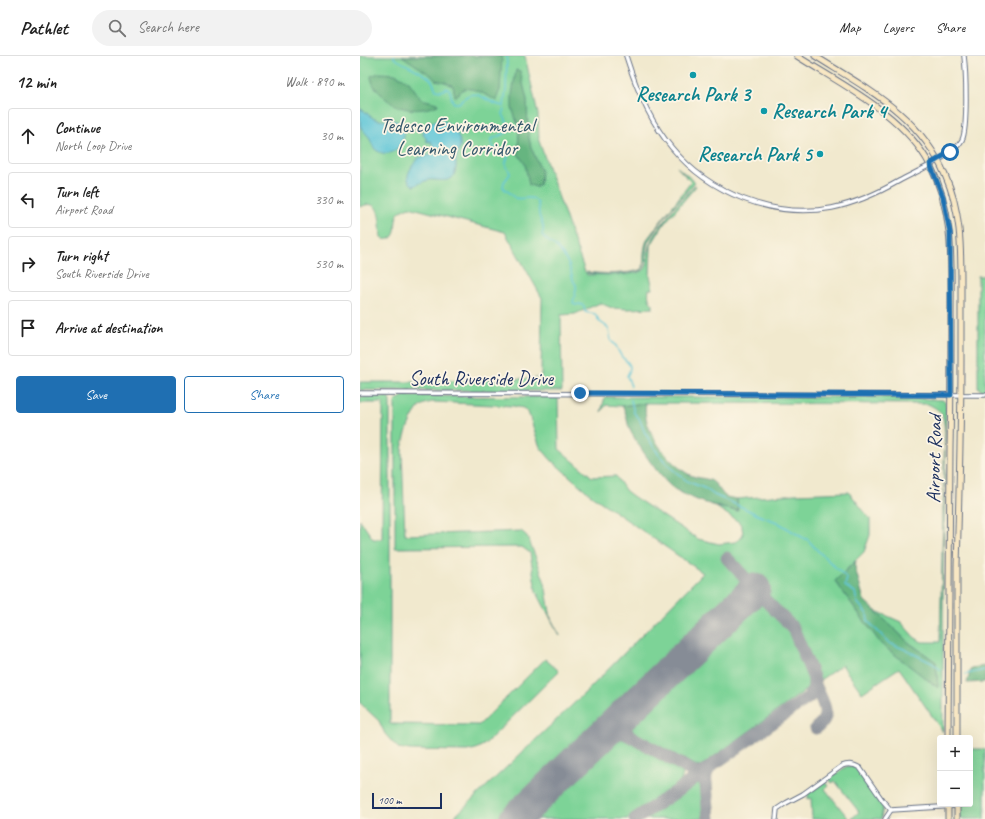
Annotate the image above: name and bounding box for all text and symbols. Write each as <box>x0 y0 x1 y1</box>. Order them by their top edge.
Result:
search box <box>92 10 372 46</box>
text: Pathlet <box>20 16 68 40</box>
icon: search <box>106 17 128 39</box>
text: Search here <box>138 18 199 37</box>
text: Map <box>839 19 861 36</box>
text: Layers <box>883 19 914 36</box>
text: Share <box>936 19 965 36</box>
marker: Research Park 3 <box>688 70 698 80</box>
text: 12 min <box>16 72 56 93</box>
text: Walk · 890 m <box>285 74 344 90</box>
place label: Research Park 3 <box>636 82 752 107</box>
place label: Research Park 4 <box>772 99 890 124</box>
marker: Research Park 4 <box>759 106 769 116</box>
park label: Tedesco Environmental Learning Corridor <box>380 113 538 161</box>
text: Continue <box>55 119 100 138</box>
icon: ahead <box>17 125 39 147</box>
text: 30 m <box>321 128 343 144</box>
text: North Loop Drive <box>55 138 131 154</box>
place label: Research Park 5 <box>698 142 814 167</box>
route start <box>941 143 959 161</box>
marker: Research Park 5 <box>815 149 825 159</box>
text: Turn left <box>55 183 98 202</box>
icon: left <box>17 189 39 211</box>
text: 330 m <box>315 192 343 208</box>
text: Airport Road <box>55 202 113 218</box>
text: Turn right <box>55 247 108 266</box>
icon: right <box>17 253 39 275</box>
text: 530 m <box>315 256 343 272</box>
text: South Riverside Drive <box>55 266 149 282</box>
icon: arrive <box>17 317 39 339</box>
text: Arrive at destination <box>55 319 162 338</box>
street label: South Riverside Drive <box>409 366 555 391</box>
button: Save <box>16 376 176 413</box>
button: Share <box>184 376 344 413</box>
route end <box>571 384 589 402</box>
street label: Airport Road <box>921 411 947 503</box>
map controls <box>937 735 973 807</box>
button: + <box>937 735 973 771</box>
button: − <box>937 771 973 807</box>
scale bar <box>372 791 442 810</box>
text: 100 m <box>378 793 402 807</box>

